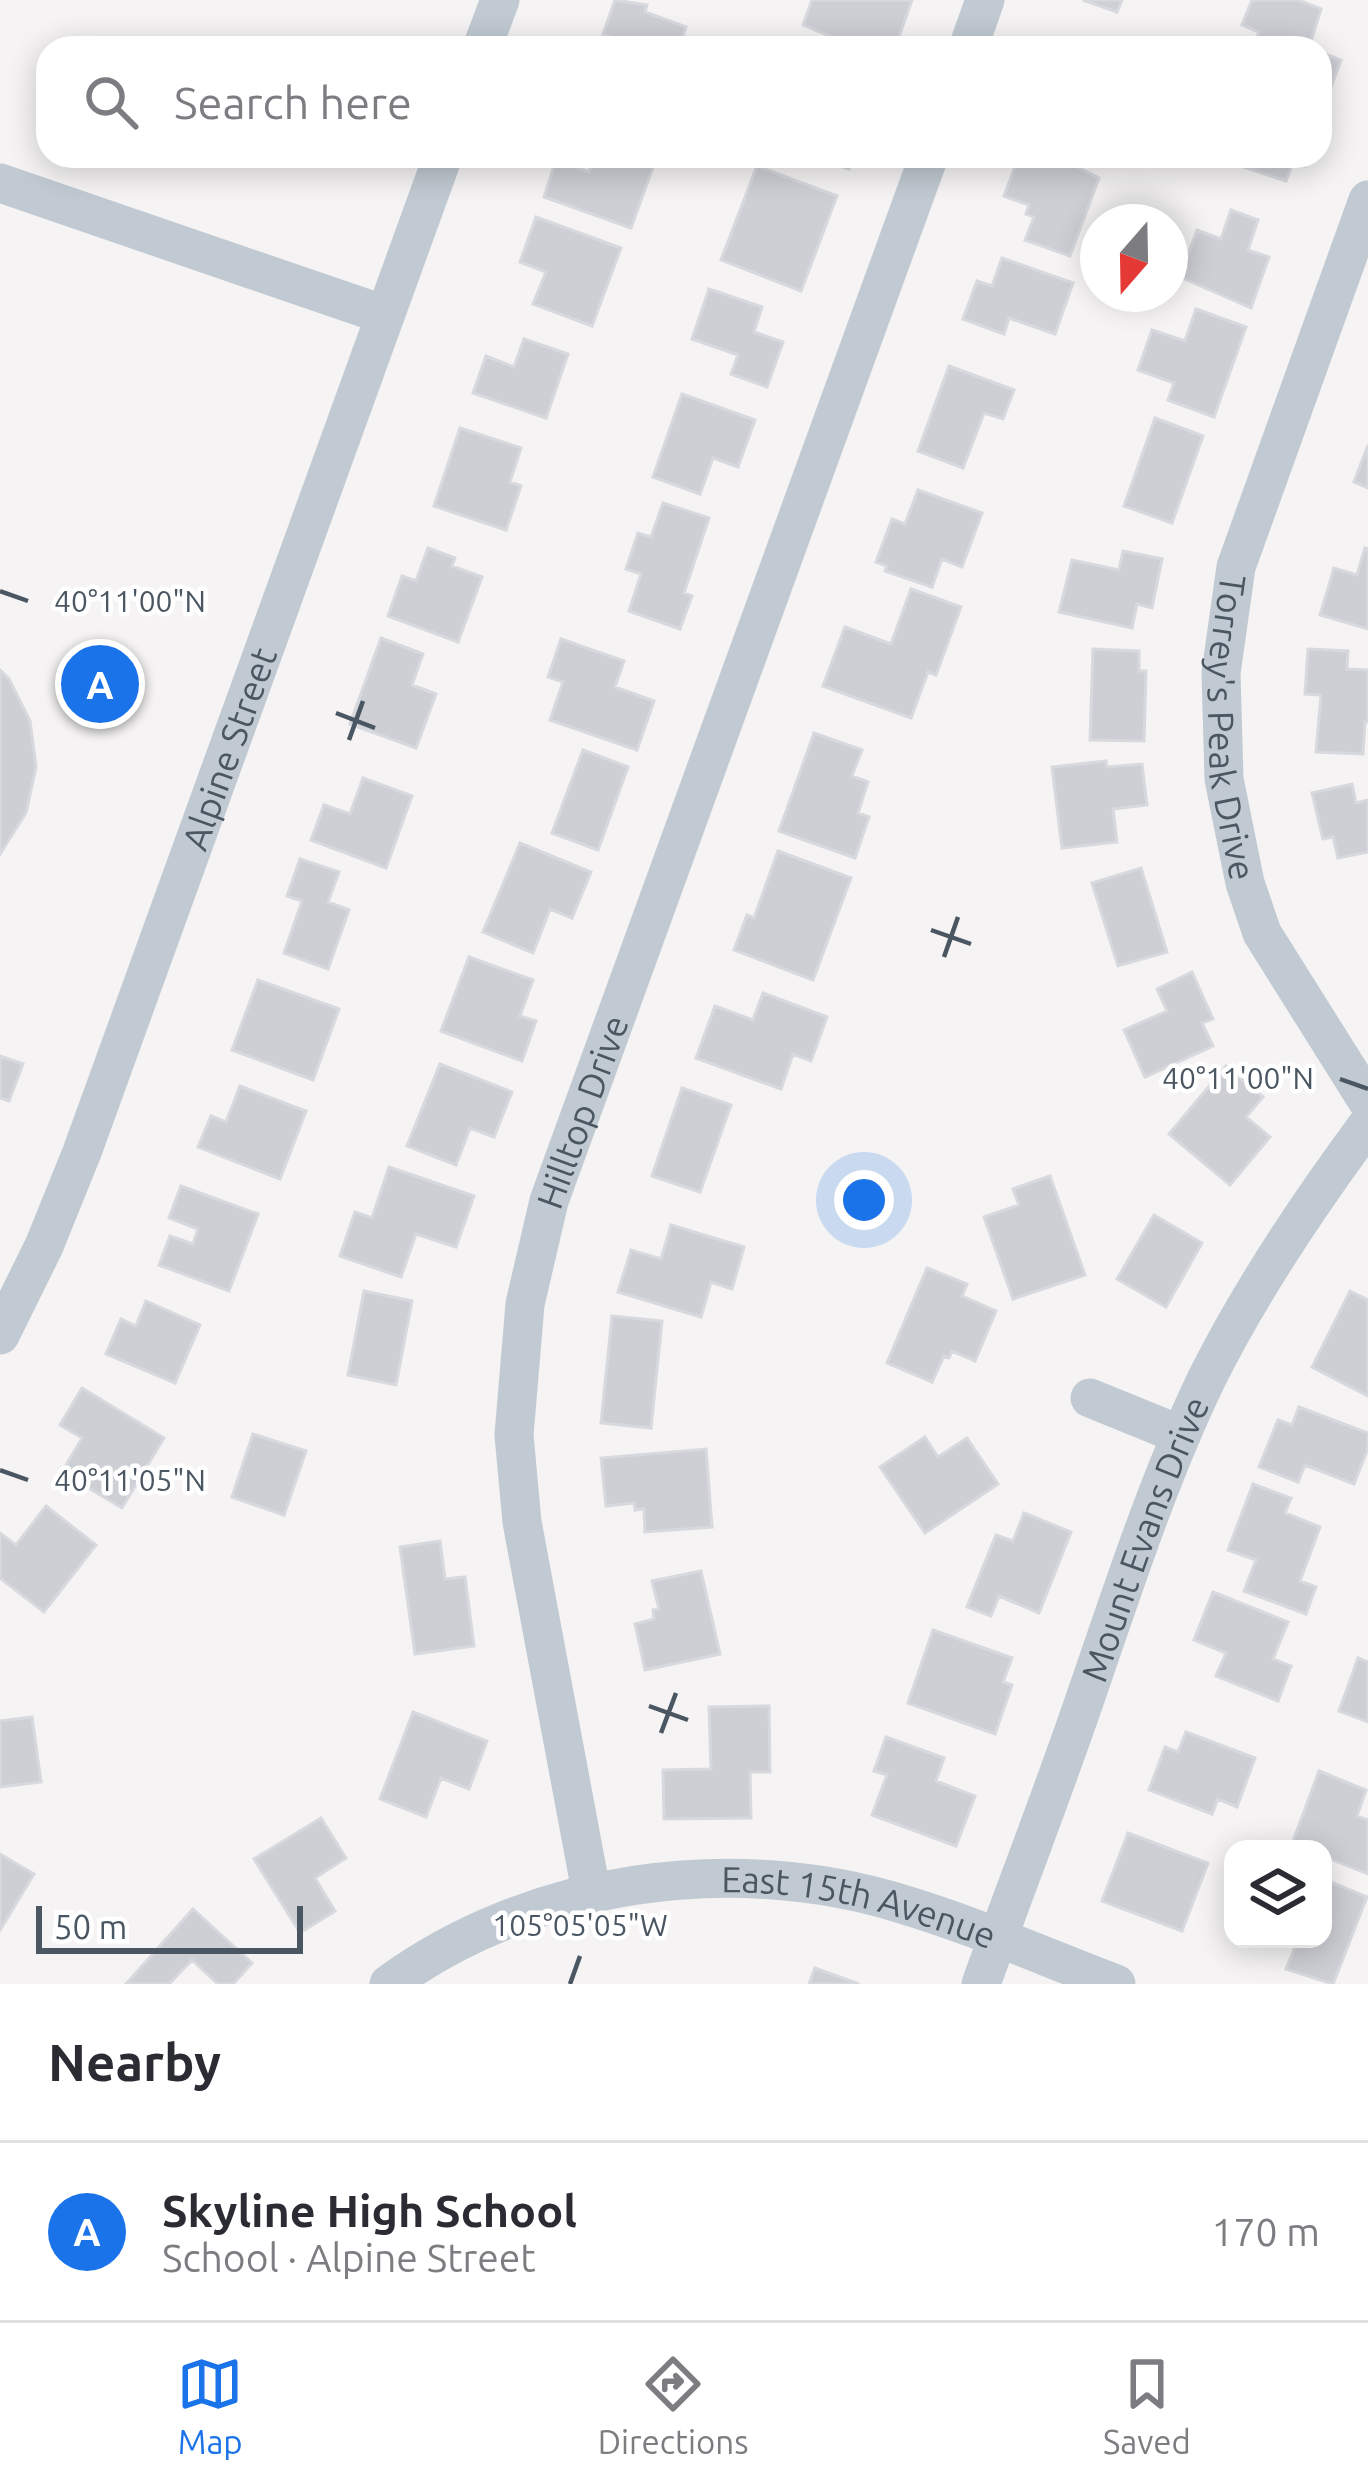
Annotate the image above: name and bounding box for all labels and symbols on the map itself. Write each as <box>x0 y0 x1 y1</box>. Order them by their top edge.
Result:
north arrow <box>1080 204 1188 312</box>
street label: Torrey's Peak Drive <box>1200 572 1264 884</box>
text: 40°11'00"N <box>54 584 206 618</box>
pin: A <box>61 639 139 729</box>
street label: Alpine Street <box>173 642 284 855</box>
street label: Hilltop Drive <box>528 1010 635 1214</box>
text: 40°11'00"N <box>1162 1061 1314 1095</box>
your location <box>834 1170 894 1230</box>
street label: Mount Evans Drive <box>1072 1390 1216 1687</box>
text: 40°11'05"N <box>54 1463 206 1497</box>
street label: East 15th Avenue <box>721 1858 1002 1956</box>
scale bar <box>36 1900 303 1953</box>
text: 105°05'05"W <box>492 1908 668 1942</box>

